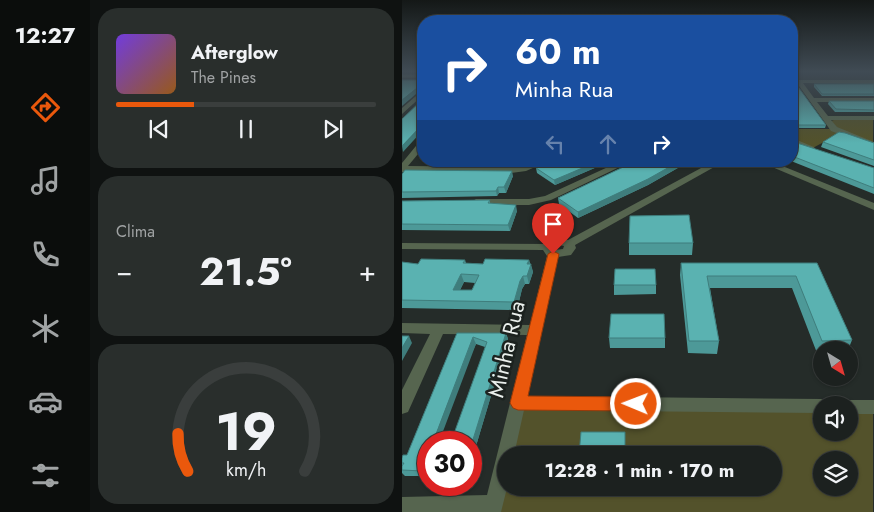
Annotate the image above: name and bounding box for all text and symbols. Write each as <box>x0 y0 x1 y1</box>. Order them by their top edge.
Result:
text: 12:27 <box>15 19 75 51</box>
text: 60 m <box>515 27 601 77</box>
icon: right <box>432 35 497 100</box>
text: Afterglow <box>191 39 278 66</box>
text: The Pines <box>191 66 256 89</box>
text: Minha Rua <box>515 73 613 105</box>
icon: directions <box>28 90 63 125</box>
icon: previous <box>145 115 173 143</box>
icon: pause <box>232 115 260 143</box>
icon: next <box>319 115 347 143</box>
icon: left <box>541 130 569 158</box>
icon: ahead <box>594 130 622 158</box>
icon: right <box>647 130 675 158</box>
icon: music <box>28 163 63 198</box>
pin <box>532 203 574 254</box>
icon: arrive <box>539 210 567 238</box>
text: Clima <box>116 220 155 243</box>
icon: phone <box>28 237 63 272</box>
text: 21.5° <box>199 244 292 299</box>
text: − <box>116 251 133 292</box>
text: + <box>359 251 376 292</box>
street label: Minha Rua <box>479 298 533 400</box>
icon: climate <box>28 311 63 346</box>
north arrow <box>813 341 858 386</box>
map controls <box>813 341 858 496</box>
position arrow <box>609 377 661 429</box>
icon: car <box>28 384 63 419</box>
text: 19 <box>215 394 277 470</box>
button: sound <box>813 396 858 441</box>
speed limit sign: 30 <box>417 431 482 496</box>
button: layers <box>813 451 858 496</box>
text: km/h <box>226 457 266 483</box>
text: 12:28 · 1 min · 170 m <box>545 457 734 484</box>
icon: filters <box>28 458 63 493</box>

